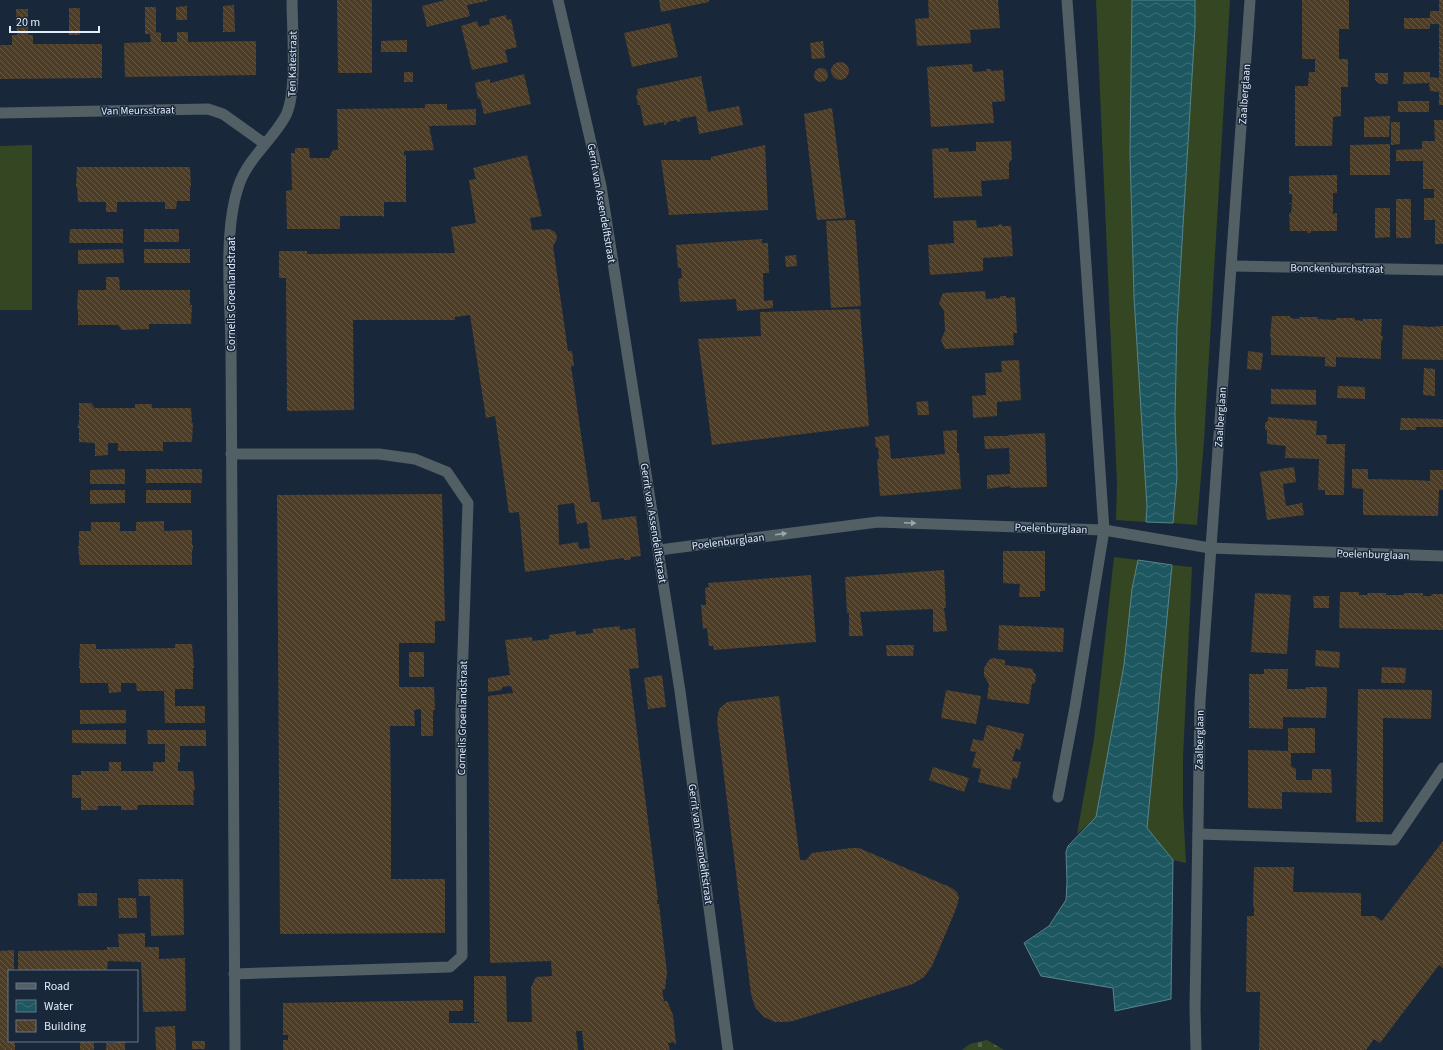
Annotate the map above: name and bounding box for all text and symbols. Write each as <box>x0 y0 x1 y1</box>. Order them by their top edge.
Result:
scale bar <box>10 8 99 34</box>
text: 20 m <box>16 14 40 31</box>
street label: Ten Katestraat <box>284 31 301 97</box>
street label: Zaalberglaan <box>1235 63 1254 125</box>
street label: Van Meursstraat <box>101 102 175 119</box>
street label: Gerrit van Assendelftstraat <box>584 142 619 264</box>
street label: Cornelis Groenlandstraat <box>224 236 239 351</box>
street label: Bonckenburchstraat <box>1290 260 1384 277</box>
street label: Zaalberglaan <box>1211 386 1230 448</box>
street label: Gerrit van Assendelftstraat <box>637 462 670 584</box>
one-way arrow <box>904 520 917 526</box>
street label: Poelenburglaan <box>1014 520 1088 537</box>
street label: Poelenburglaan <box>691 530 765 553</box>
one-way arrow <box>775 531 787 537</box>
street label: Poelenburglaan <box>1336 546 1410 563</box>
street label: Cornelis Groenlandstraat <box>454 660 471 775</box>
street label: Zaalberglaan <box>1191 710 1208 770</box>
street label: Gerrit van Assendelftstraat <box>685 783 716 905</box>
legend <box>8 970 138 1042</box>
text: Road <box>44 978 70 995</box>
text: Water <box>44 998 74 1015</box>
text: Building <box>44 1018 86 1035</box>

